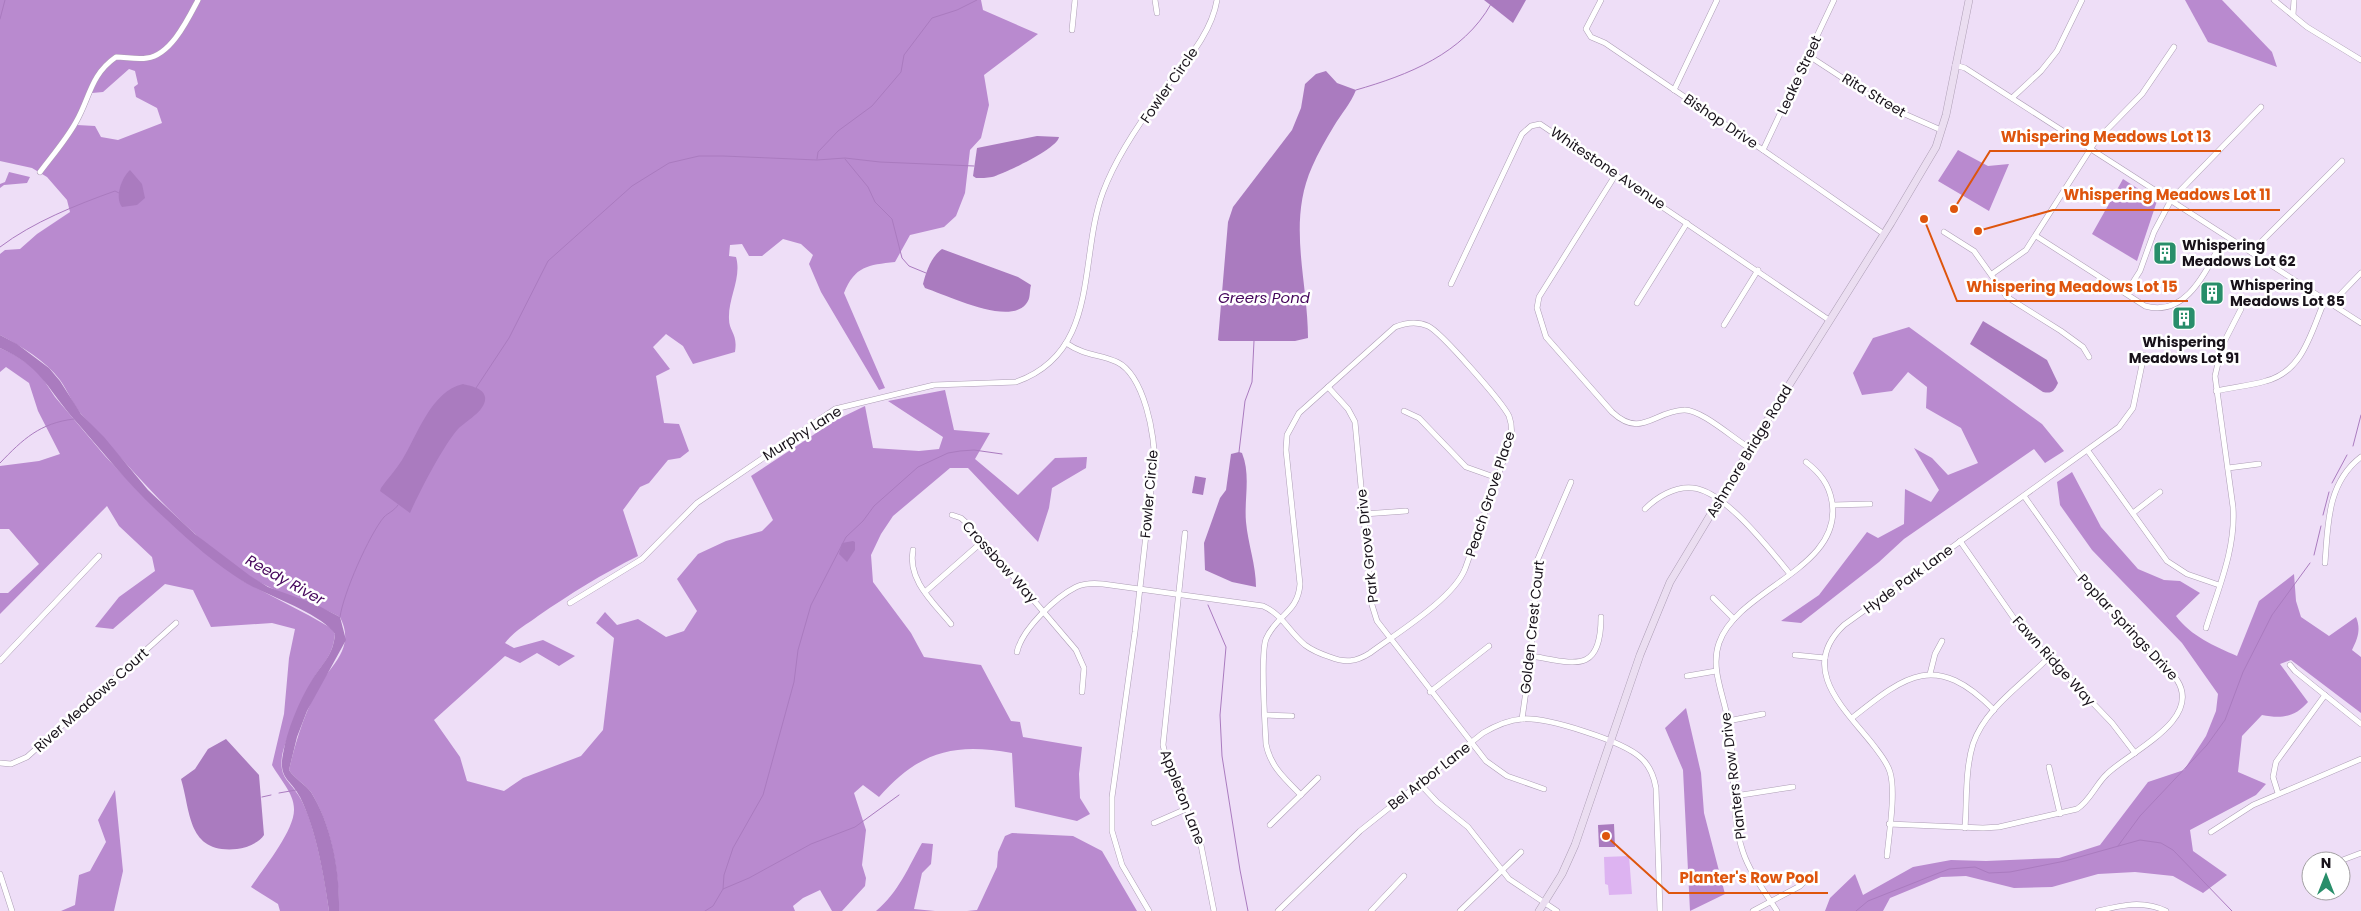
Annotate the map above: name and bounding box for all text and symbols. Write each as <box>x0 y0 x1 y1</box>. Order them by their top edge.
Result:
street label: Leake Street <box>1772 32 1826 118</box>
street label: Fowler Circle <box>1135 43 1203 127</box>
street label: Rita Street <box>1838 68 1910 122</box>
street label: Bishop Drive <box>1680 89 1762 153</box>
callout: Whispering Meadows Lot 13 <box>1990 121 2221 151</box>
street label: Whitestone Avenue <box>1546 122 1670 214</box>
text: Whispering Meadows Lot 13 <box>2001 126 2211 147</box>
callout: Whispering Meadows Lot 11 <box>2053 180 2280 210</box>
text: Whispering Meadows Lot 11 <box>2063 184 2271 205</box>
place label: Whispering Meadows Lot 62 <box>2182 235 2295 271</box>
building icon: Whispering Meadows Lot 62 <box>2152 240 2178 266</box>
callout: Whispering Meadows Lot 15 <box>1957 271 2188 301</box>
place label: Whispering Meadows Lot 85 <box>2230 275 2345 311</box>
text: Whispering Meadows Lot 15 <box>1966 276 2178 297</box>
building icon: Whispering Meadows Lot 85 <box>2199 280 2225 306</box>
water label: Greers Pond <box>1218 287 1311 308</box>
building icon: Whispering Meadows Lot 91 <box>2171 305 2197 331</box>
place label: Whispering Meadows Lot 91 <box>2129 332 2239 368</box>
street label: Ashmore Bridge Road <box>1701 381 1797 521</box>
street label: Murphy Lane <box>759 401 845 465</box>
street label: Peach Grove Place <box>1460 428 1520 559</box>
street label: Fowler Circle <box>1135 449 1163 539</box>
street label: Park Grove Drive <box>1351 488 1383 604</box>
street label: Crossbow Way <box>958 517 1042 608</box>
street label: Hyde Park Lane <box>1859 539 1957 618</box>
water label: Reedy River <box>242 549 329 610</box>
street label: Golden Crest Court <box>1515 559 1549 695</box>
street label: Poplar Springs Drive <box>2073 569 2183 685</box>
street label: Fawn Ridge Way <box>2008 612 2100 711</box>
street label: River Meadows Court <box>29 643 153 757</box>
street label: Planters Row Drive <box>1715 711 1751 841</box>
street label: Bel Arbor Lane <box>1384 737 1475 815</box>
street label: Appleton Lane <box>1156 747 1210 848</box>
north arrow <box>2301 851 2351 901</box>
text: N <box>2321 853 2331 873</box>
callout: Planter's Row Pool <box>1669 863 1828 893</box>
text: Planter's Row Pool <box>1679 867 1819 888</box>

